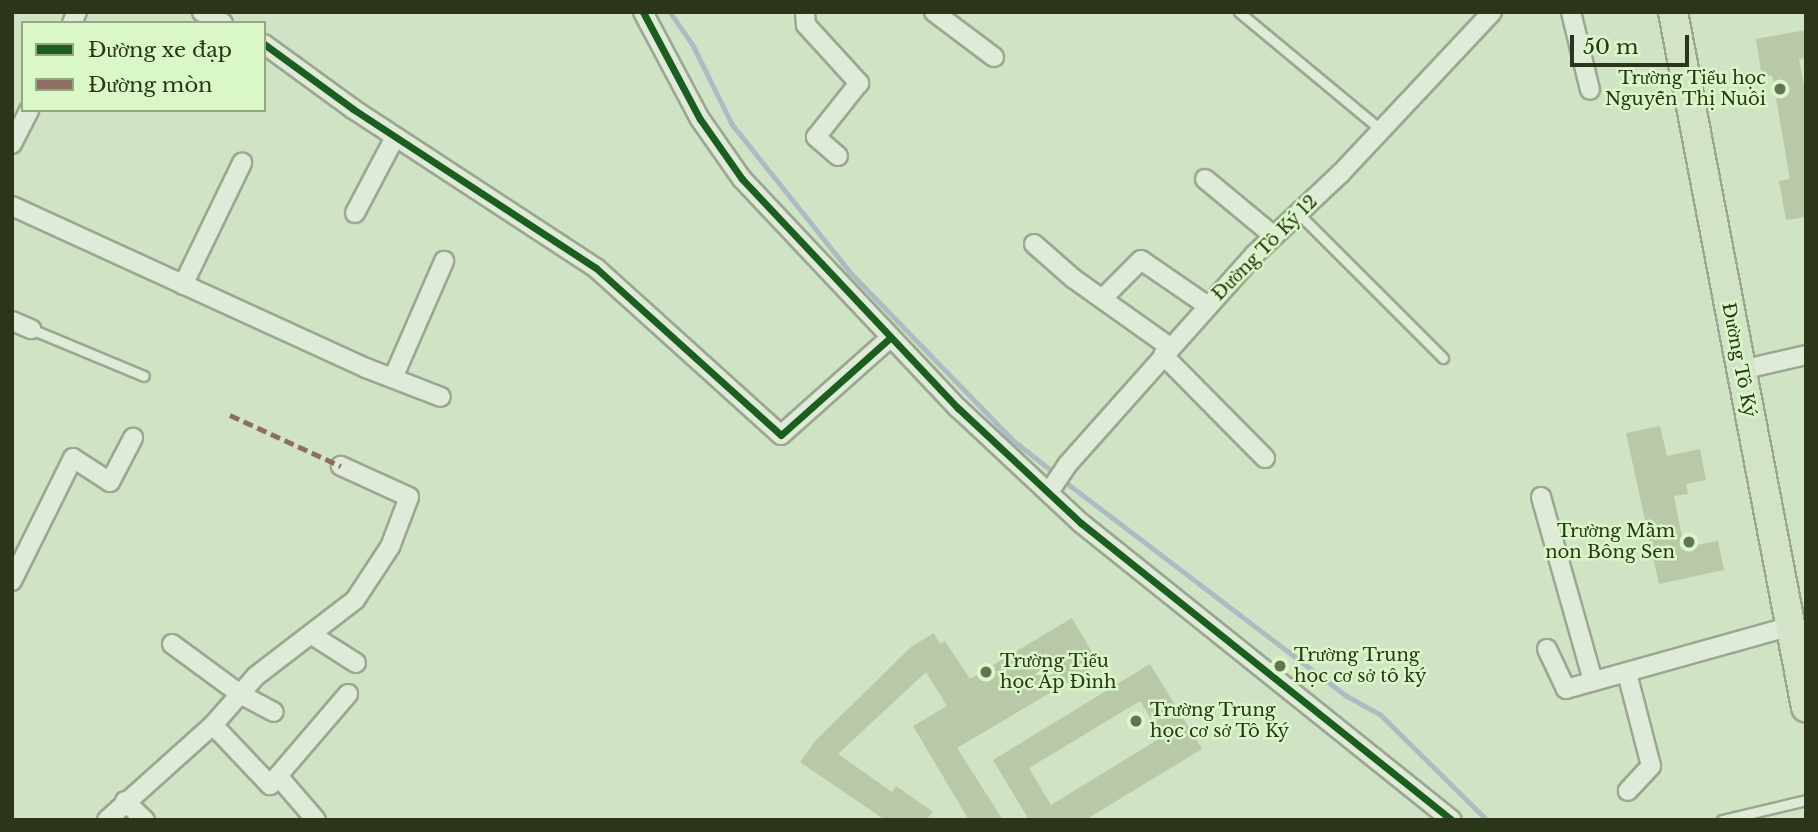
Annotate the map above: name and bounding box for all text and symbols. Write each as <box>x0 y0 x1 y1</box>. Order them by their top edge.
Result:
legend <box>21 21 266 112</box>
scale bar <box>1573 21 1692 65</box>
text: 50 m <box>1583 34 1638 60</box>
text: Đường xe đạp <box>88 37 232 63</box>
place label: Trường Tiểu học Nguyễn Thị Nuôi <box>1605 68 1766 110</box>
text: Đường mòn <box>88 72 213 98</box>
marker: Trường Tiểu học Nguyễn Thị Nuôi <box>1772 81 1788 97</box>
street label: Đường Tô Ký 12 <box>1207 190 1323 306</box>
street label: Đường Tô Ký <box>1717 301 1761 419</box>
place label: Trường Mầm non Bông Sen <box>1545 521 1675 564</box>
marker: Trường Mầm non Bông Sen <box>1681 534 1697 550</box>
place label: Trường Trung học cơ sở tô ký <box>1294 645 1426 688</box>
place label: Trường Tiểu học Ấp Đình <box>1000 651 1117 694</box>
marker: Trường Trung học cơ sở tô ký <box>1272 658 1288 674</box>
marker: Trường Tiểu học Ấp Đình <box>978 664 994 680</box>
place label: Trường Trung học cơ sở Tô Ký <box>1150 700 1290 742</box>
marker: Trường Trung học cơ sở Tô Ký <box>1128 713 1144 729</box>

